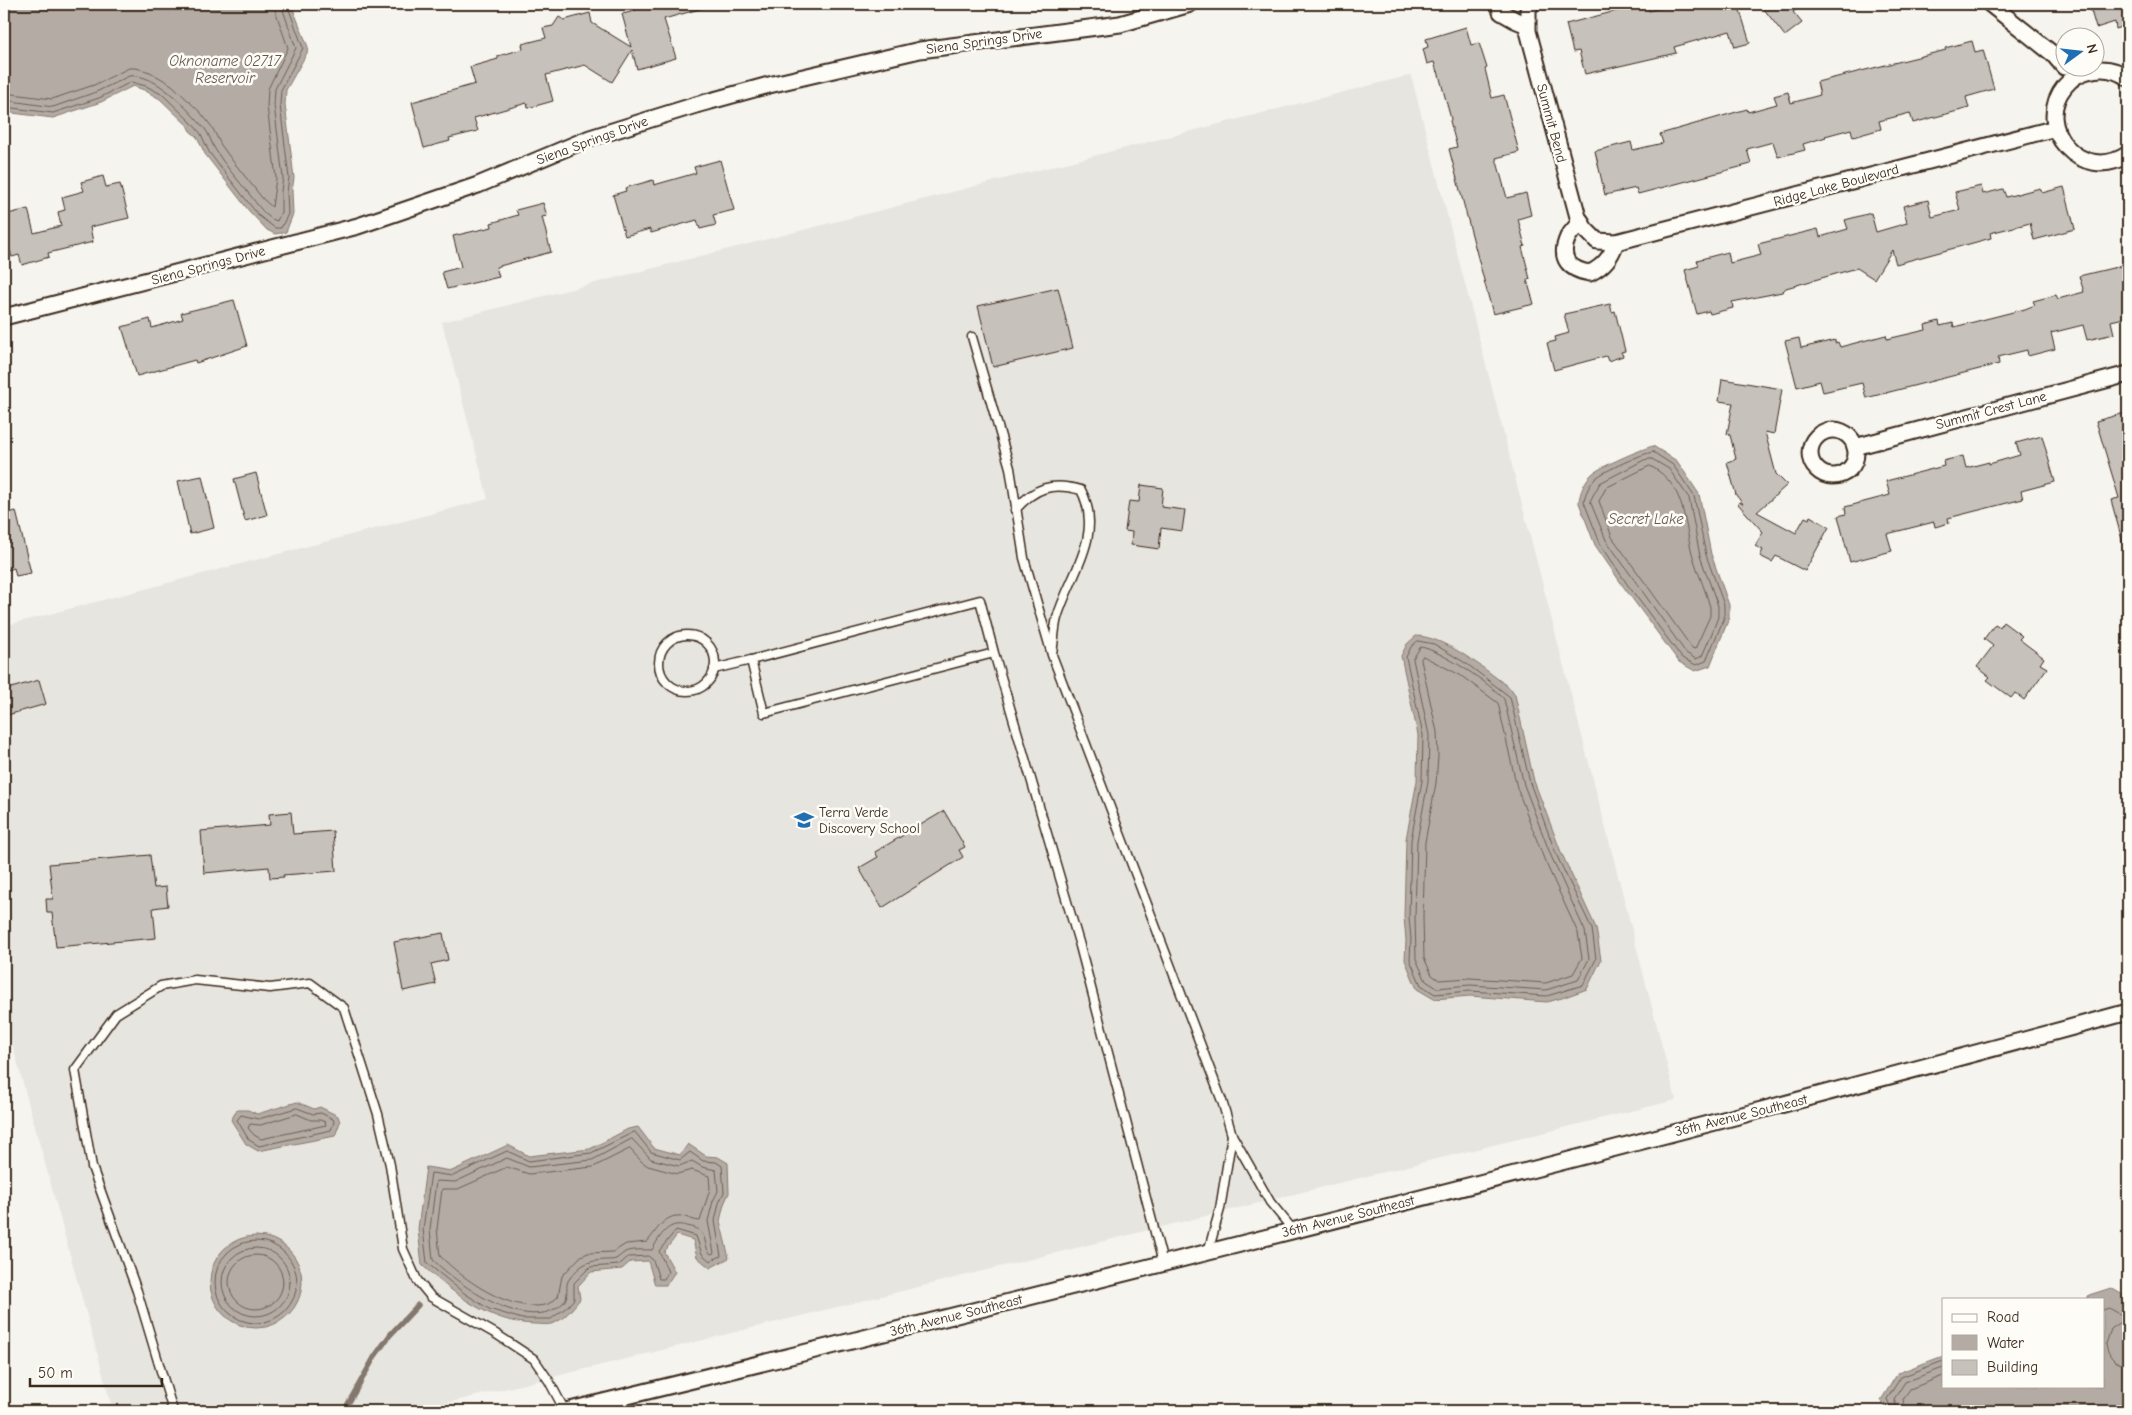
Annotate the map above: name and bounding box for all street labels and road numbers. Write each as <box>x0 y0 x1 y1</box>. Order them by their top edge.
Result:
street label: Siena Springs Drive <box>925 25 1043 58</box>
street label: Summit Bend <box>1533 82 1570 164</box>
street label: Siena Springs Drive <box>534 112 650 169</box>
street label: Ridge Lake Boulevard <box>1772 161 1901 210</box>
street label: Siena Springs Drive <box>149 242 267 289</box>
street label: Summit Crest Lane <box>1934 388 2048 433</box>
street label: 36th Avenue Southeast <box>1673 1091 1810 1140</box>
street label: 36th Avenue Southeast <box>1280 1192 1417 1241</box>
street label: 36th Avenue Southeast <box>888 1291 1025 1340</box>

